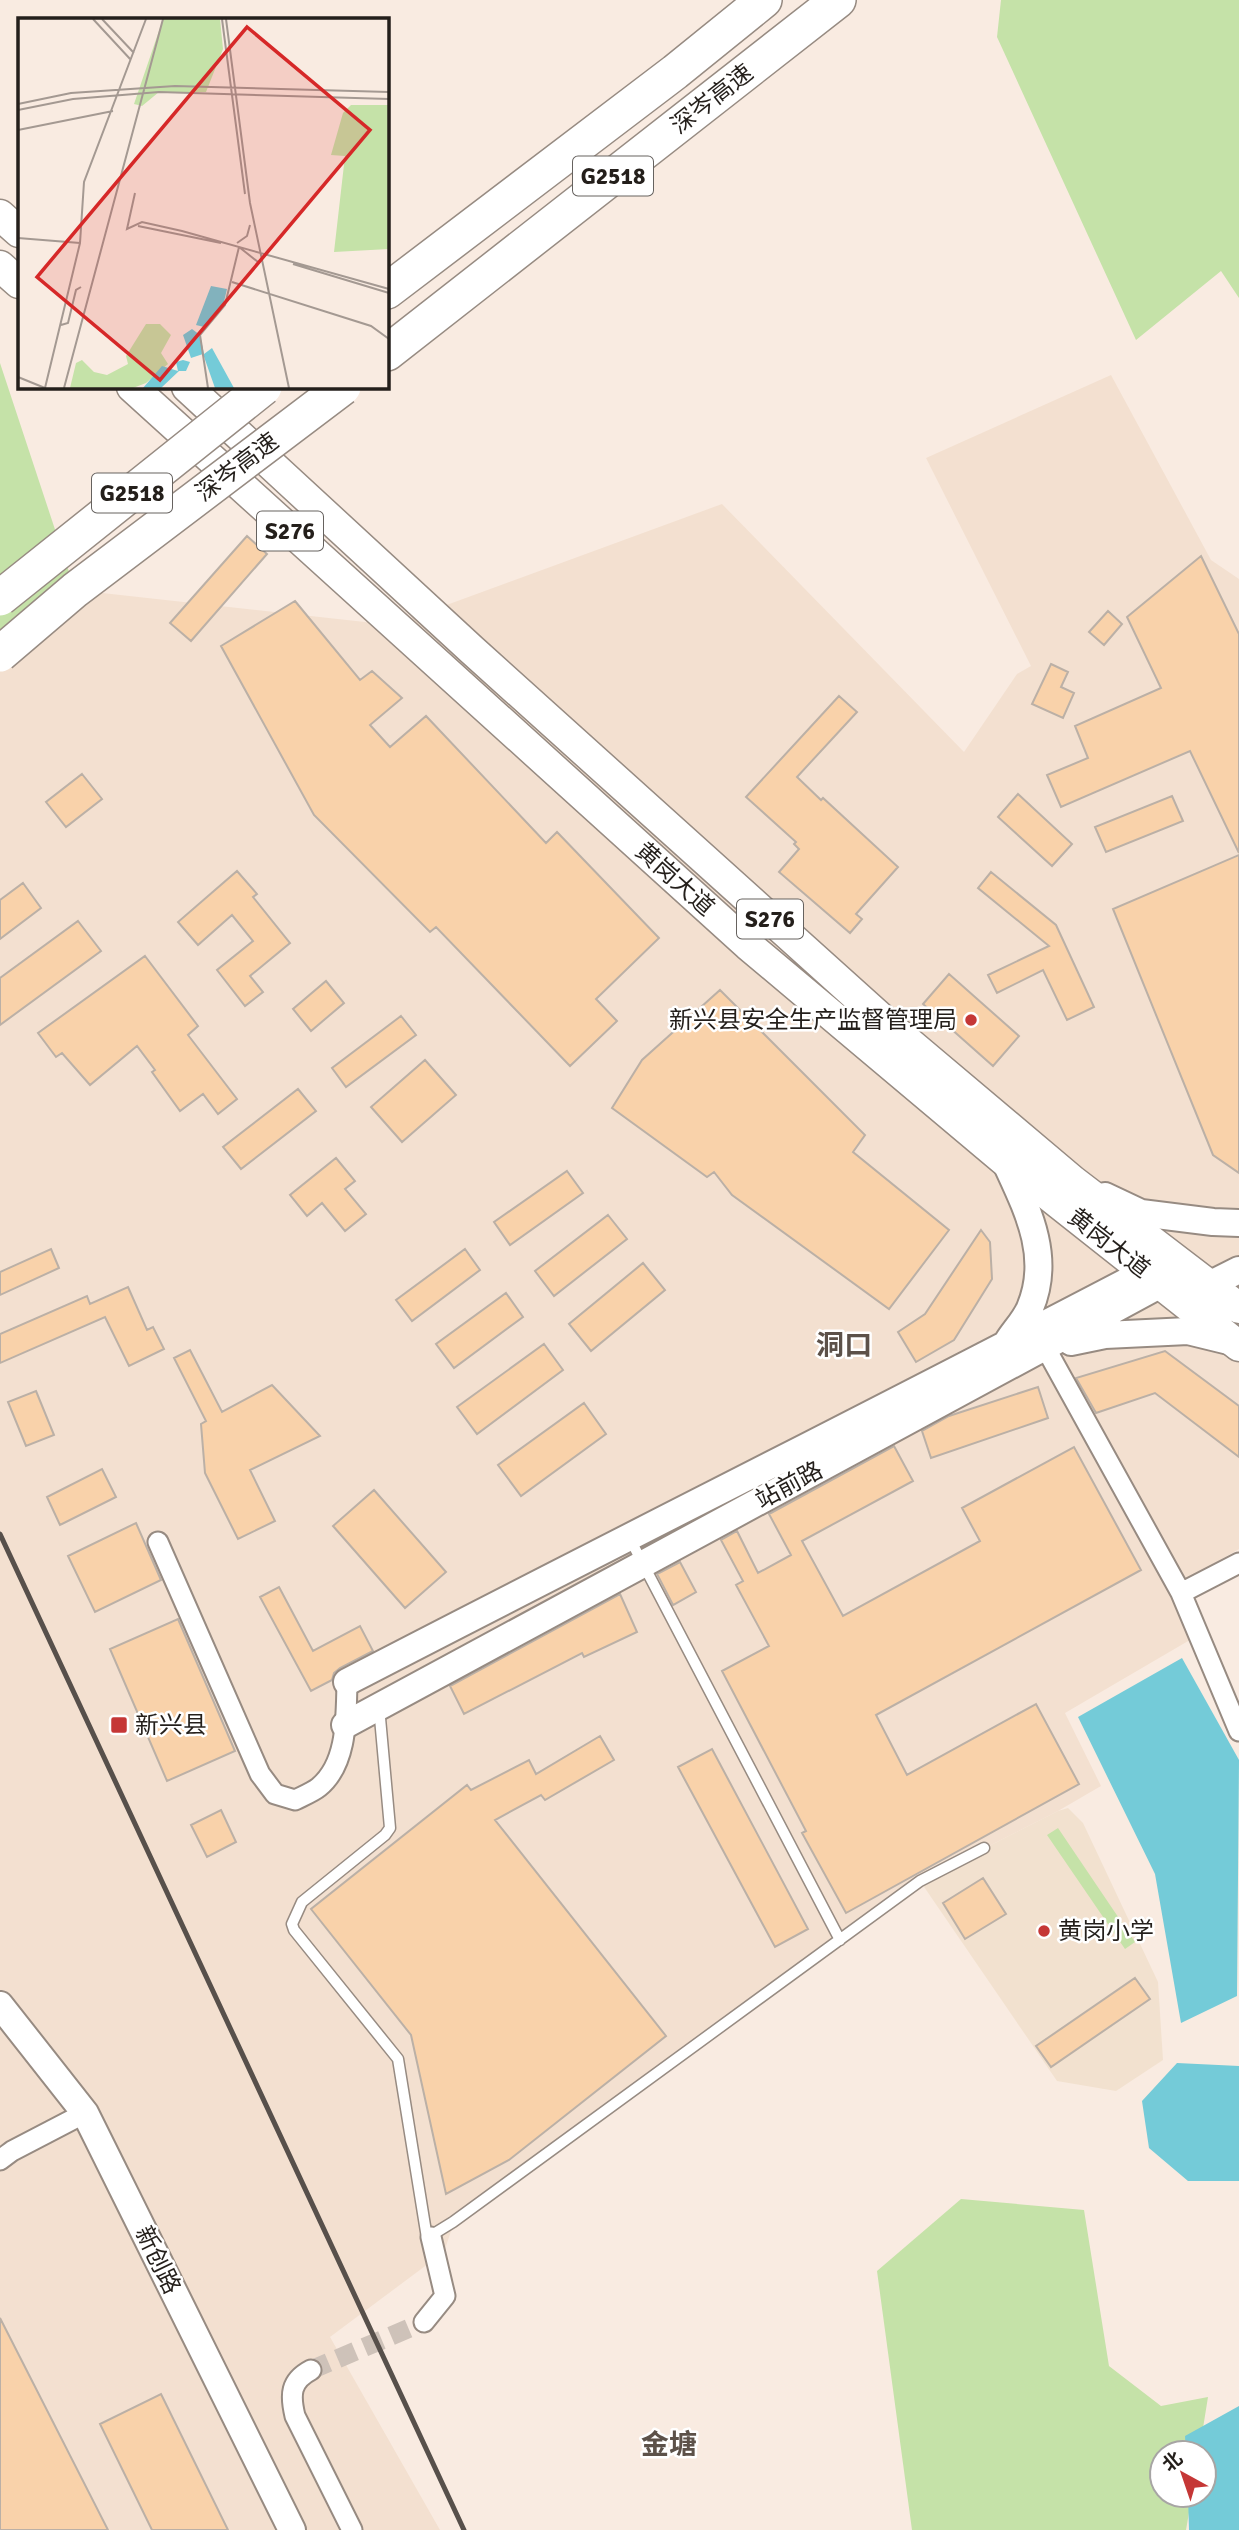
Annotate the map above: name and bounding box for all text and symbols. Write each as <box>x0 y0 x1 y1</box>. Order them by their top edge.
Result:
inset map <box>18 18 388 388</box>
street label: 深岑高速 <box>665 58 759 140</box>
road number: G2518 <box>573 156 653 196</box>
street label: 深岑高速 <box>190 426 284 508</box>
road number: G2518 <box>92 474 172 512</box>
road number: S276 <box>257 512 323 551</box>
street label: 黄岗大道 <box>629 836 721 922</box>
road number: S276 <box>737 900 803 938</box>
place label: 新兴县安全生产监督管理局 <box>669 1005 957 1035</box>
marker: 新兴县安全生产监督管理局 <box>963 1012 979 1028</box>
street label: 黄岗大道 <box>1062 1202 1156 1284</box>
district label: 洞口 <box>816 1329 872 1363</box>
street label: 站前路 <box>750 1455 828 1515</box>
place label: 新兴县 <box>135 1710 207 1740</box>
marker: 新兴县 <box>109 1715 129 1735</box>
place label: 黄岗小学 <box>1058 1916 1154 1946</box>
marker: 黄岗小学 <box>1036 1923 1052 1939</box>
street label: 新创路 <box>129 2221 187 2299</box>
district label: 金塘 <box>641 2428 697 2462</box>
north arrow <box>1148 2439 1218 2509</box>
text: 北 <box>1158 2446 1188 2477</box>

